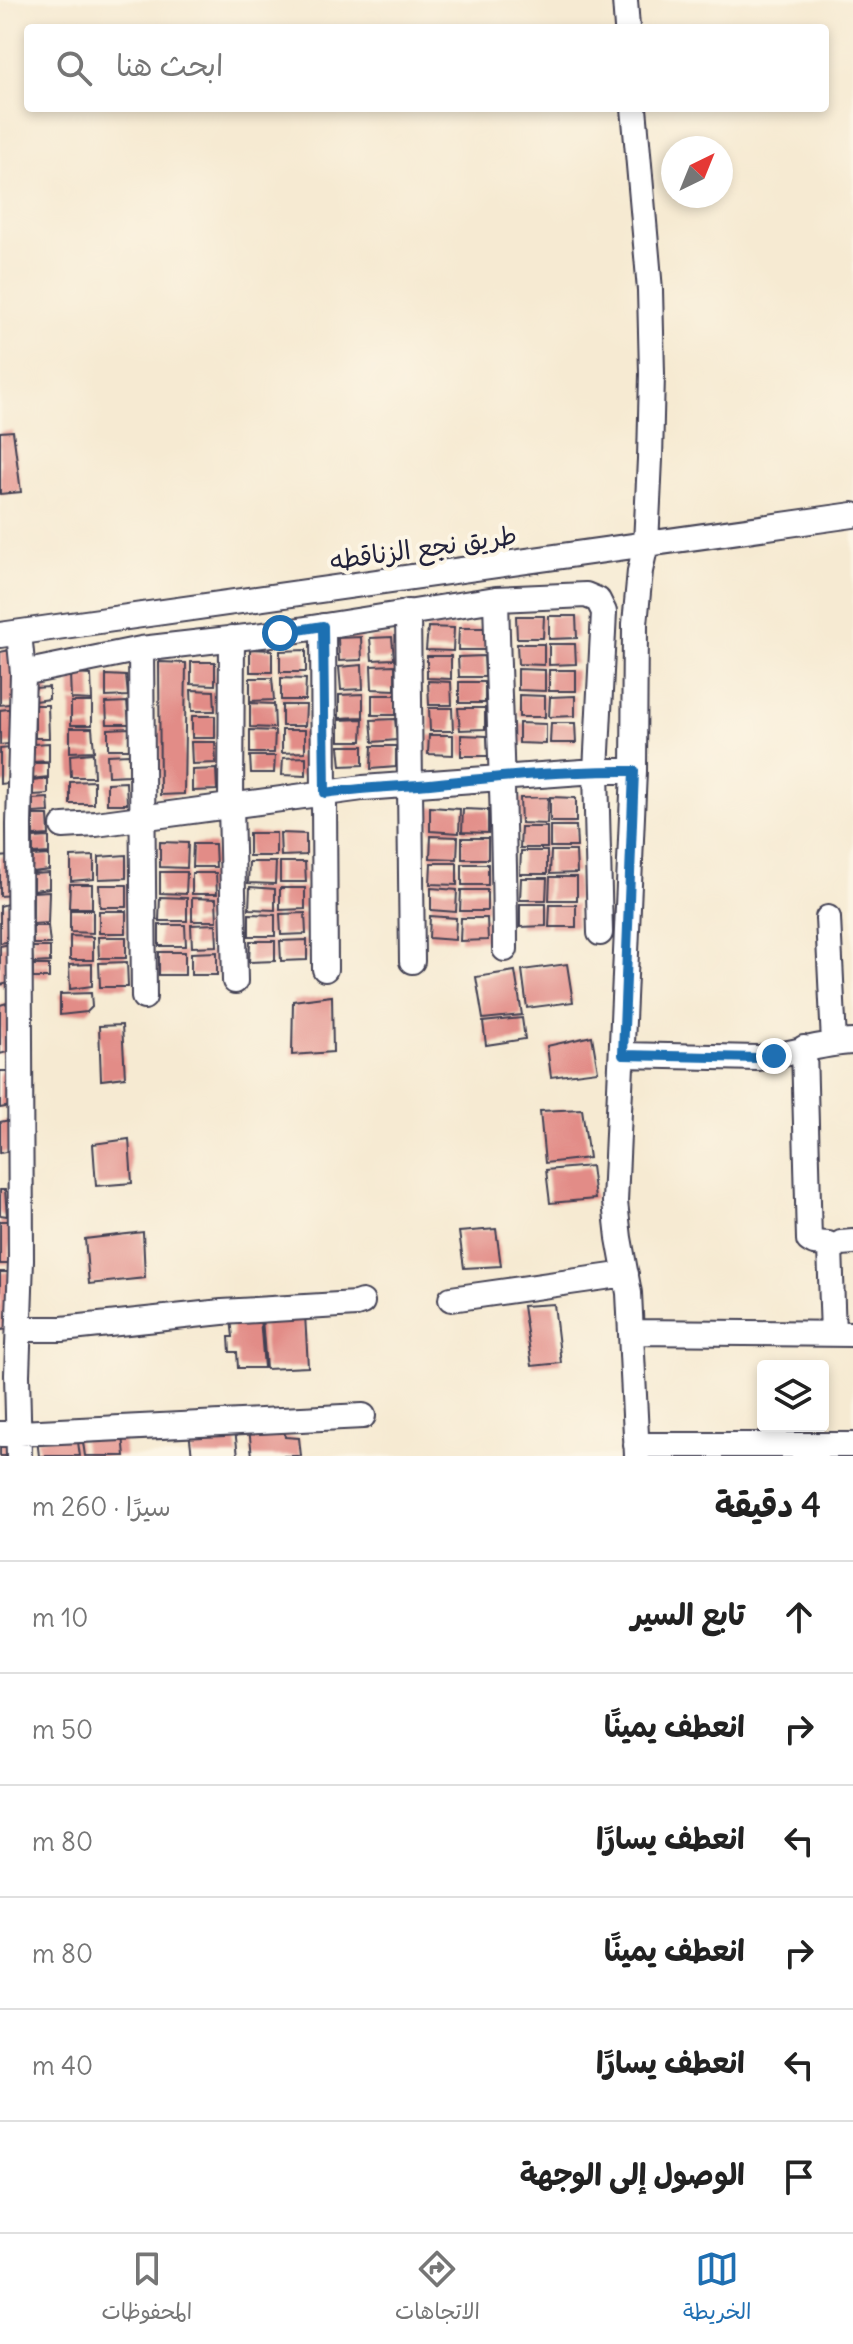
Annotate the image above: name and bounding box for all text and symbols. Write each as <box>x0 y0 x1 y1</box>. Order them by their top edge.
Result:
search box <box>24 24 829 112</box>
icon: search <box>52 46 96 90</box>
text: ابحث هنا <box>116 46 223 84</box>
north arrow <box>661 136 733 208</box>
street label: طريق نجع الزناقطه <box>327 518 519 580</box>
route start <box>262 615 298 651</box>
route end <box>756 1038 792 1074</box>
map controls <box>757 1360 829 1432</box>
button: layers <box>757 1360 829 1432</box>
text: 4 دقيقة <box>715 1483 821 1526</box>
text: سيرًا · 260 m <box>32 1490 171 1523</box>
text: تابع السير <box>631 1595 745 1633</box>
icon: ahead <box>777 1595 821 1639</box>
text: 10 m <box>32 1601 88 1634</box>
text: انعطف يمينًا <box>604 1707 745 1745</box>
icon: right <box>777 1707 821 1751</box>
text: 50 m <box>32 1713 93 1746</box>
text: انعطف يسارًا <box>596 1819 745 1857</box>
icon: left <box>777 1819 821 1863</box>
text: 80 m <box>32 1825 93 1858</box>
text: انعطف يمينًا <box>604 1931 745 1969</box>
icon: right <box>777 1931 821 1975</box>
text: 80 m <box>32 1937 93 1970</box>
text: انعطف يسارًا <box>596 2043 745 2081</box>
icon: left <box>777 2043 821 2087</box>
text: 40 m <box>32 2049 93 2082</box>
text: الوصول إلى الوجهة <box>520 2155 745 2193</box>
icon: arrive <box>777 2155 821 2199</box>
tab: المحفوظات <box>101 2247 192 2331</box>
tab: الاتجاهات <box>395 2247 480 2331</box>
tab: الخريطة <box>683 2247 752 2331</box>

